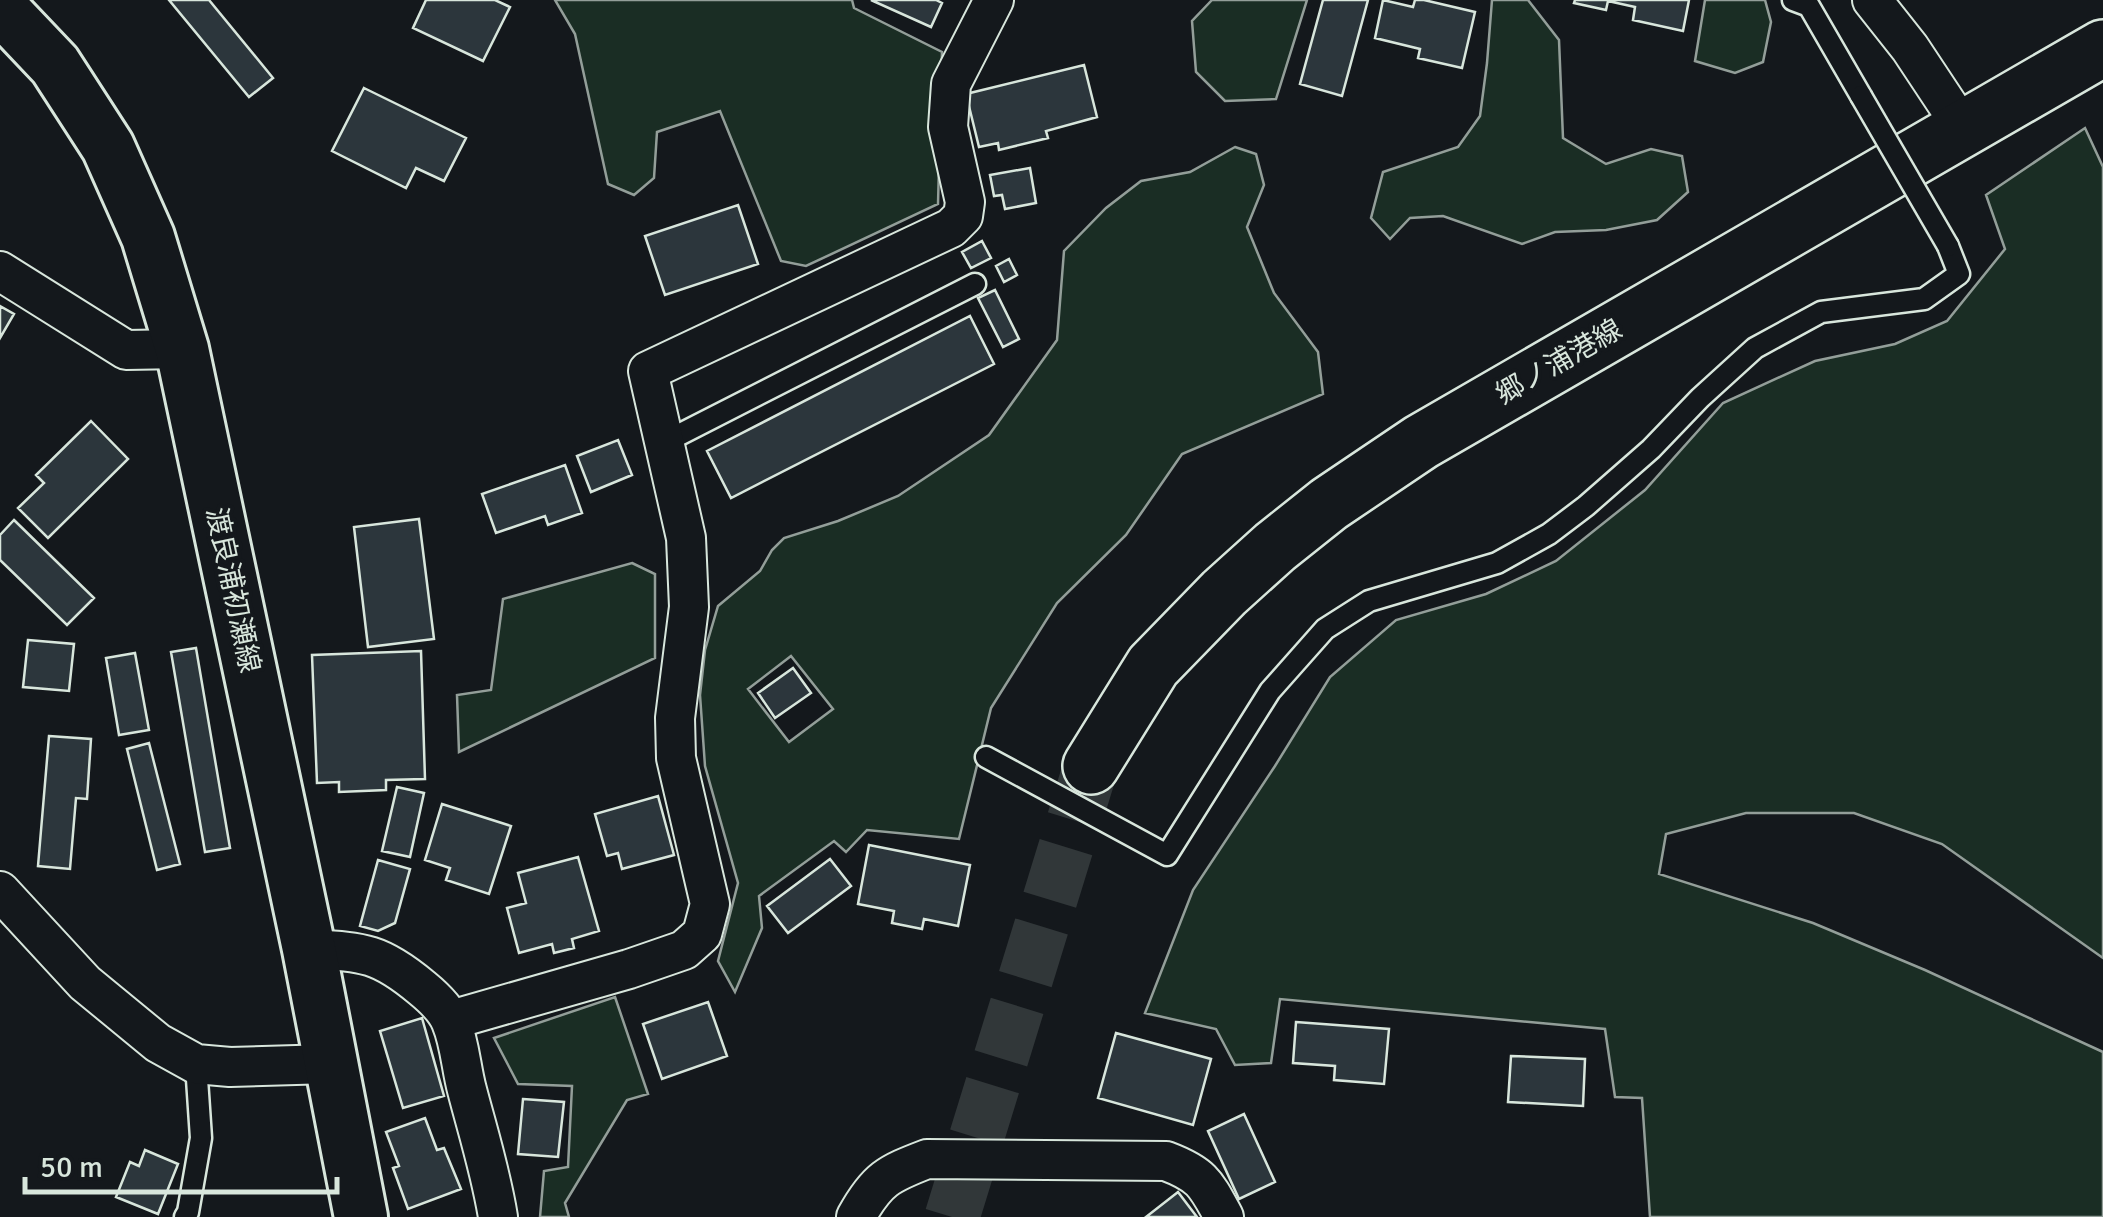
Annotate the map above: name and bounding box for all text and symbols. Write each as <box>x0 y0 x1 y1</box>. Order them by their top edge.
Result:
street label: 郷ノ浦港線 <box>1490 312 1628 412</box>
street label: 渡良浦初瀬線 <box>199 504 267 676</box>
scale bar <box>25 1132 338 1194</box>
text: 50 m <box>40 1149 103 1186</box>

